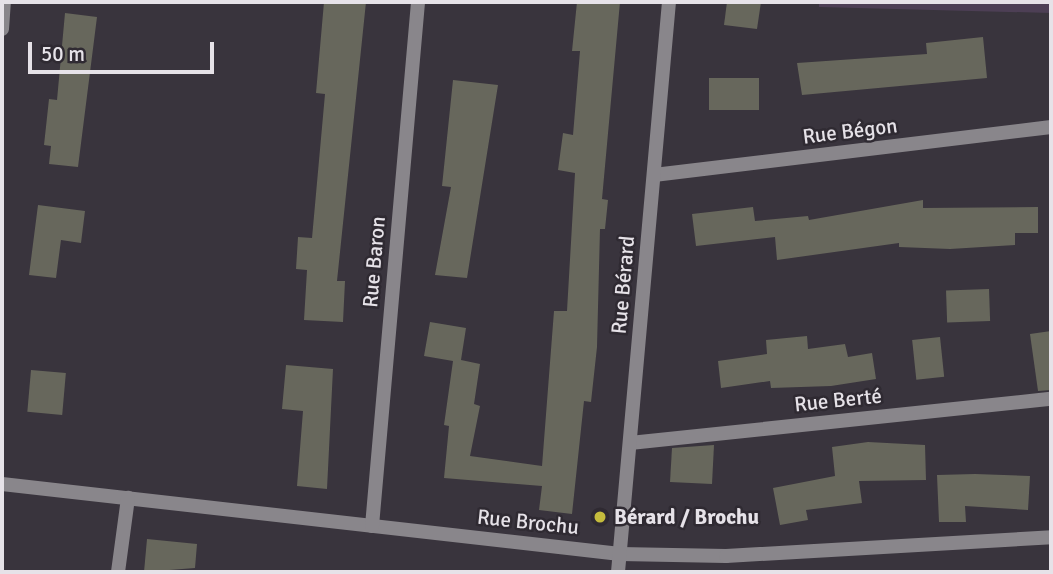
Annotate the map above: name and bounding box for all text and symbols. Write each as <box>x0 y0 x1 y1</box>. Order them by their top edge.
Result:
scale bar <box>32 28 217 72</box>
text: 50 m <box>41 41 85 67</box>
street label: Rue Bégon <box>801 113 899 149</box>
street label: Rue Baron <box>357 215 391 309</box>
street label: Rue Bérard <box>606 235 640 335</box>
street label: Rue Berté <box>793 383 883 417</box>
street label: Rue Brochu <box>476 504 580 540</box>
place label: Bérard / Brochu <box>614 504 759 530</box>
marker: Bérard / Brochu <box>592 509 608 525</box>

